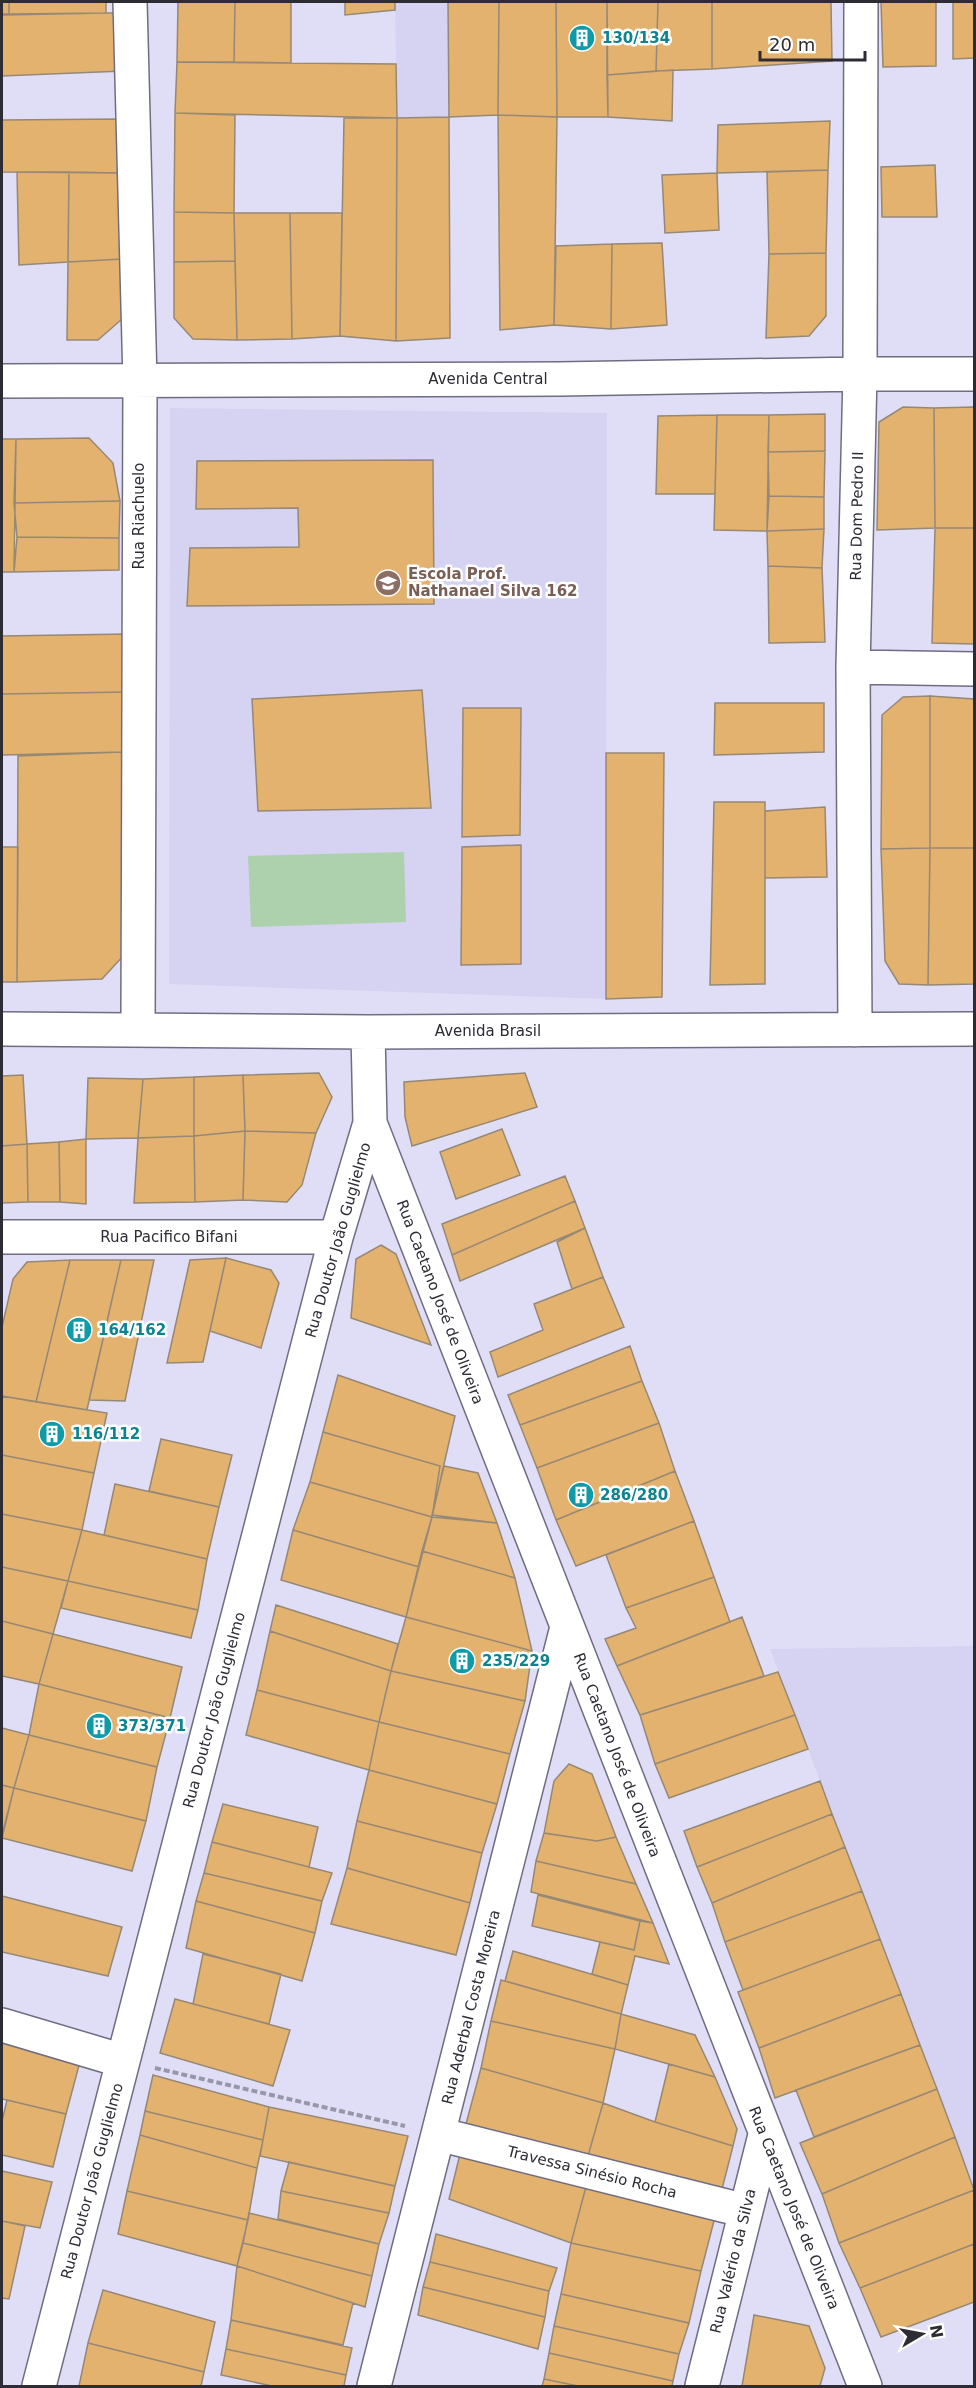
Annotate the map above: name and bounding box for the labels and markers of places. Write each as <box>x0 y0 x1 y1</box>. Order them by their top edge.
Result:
building icon: 130/134 <box>567 23 597 53</box>
place label: 130/134 <box>602 29 670 47</box>
place label: Escola Prof. Nathanael Silva 162 <box>408 565 578 600</box>
school or university icon: Escola Prof. Nathanael Silva 162 <box>373 568 403 598</box>
building icon: 164/162 <box>64 1315 94 1345</box>
place label: 164/162 <box>98 1321 166 1339</box>
building icon: 116/112 <box>37 1419 67 1449</box>
place label: 116/112 <box>72 1425 140 1443</box>
building icon: 286/280 <box>566 1480 596 1510</box>
place label: 286/280 <box>600 1486 668 1504</box>
building icon: 235/229 <box>447 1646 477 1676</box>
place label: 235/229 <box>482 1652 550 1670</box>
building icon: 373/371 <box>84 1711 114 1741</box>
place label: 373/371 <box>118 1717 186 1735</box>

